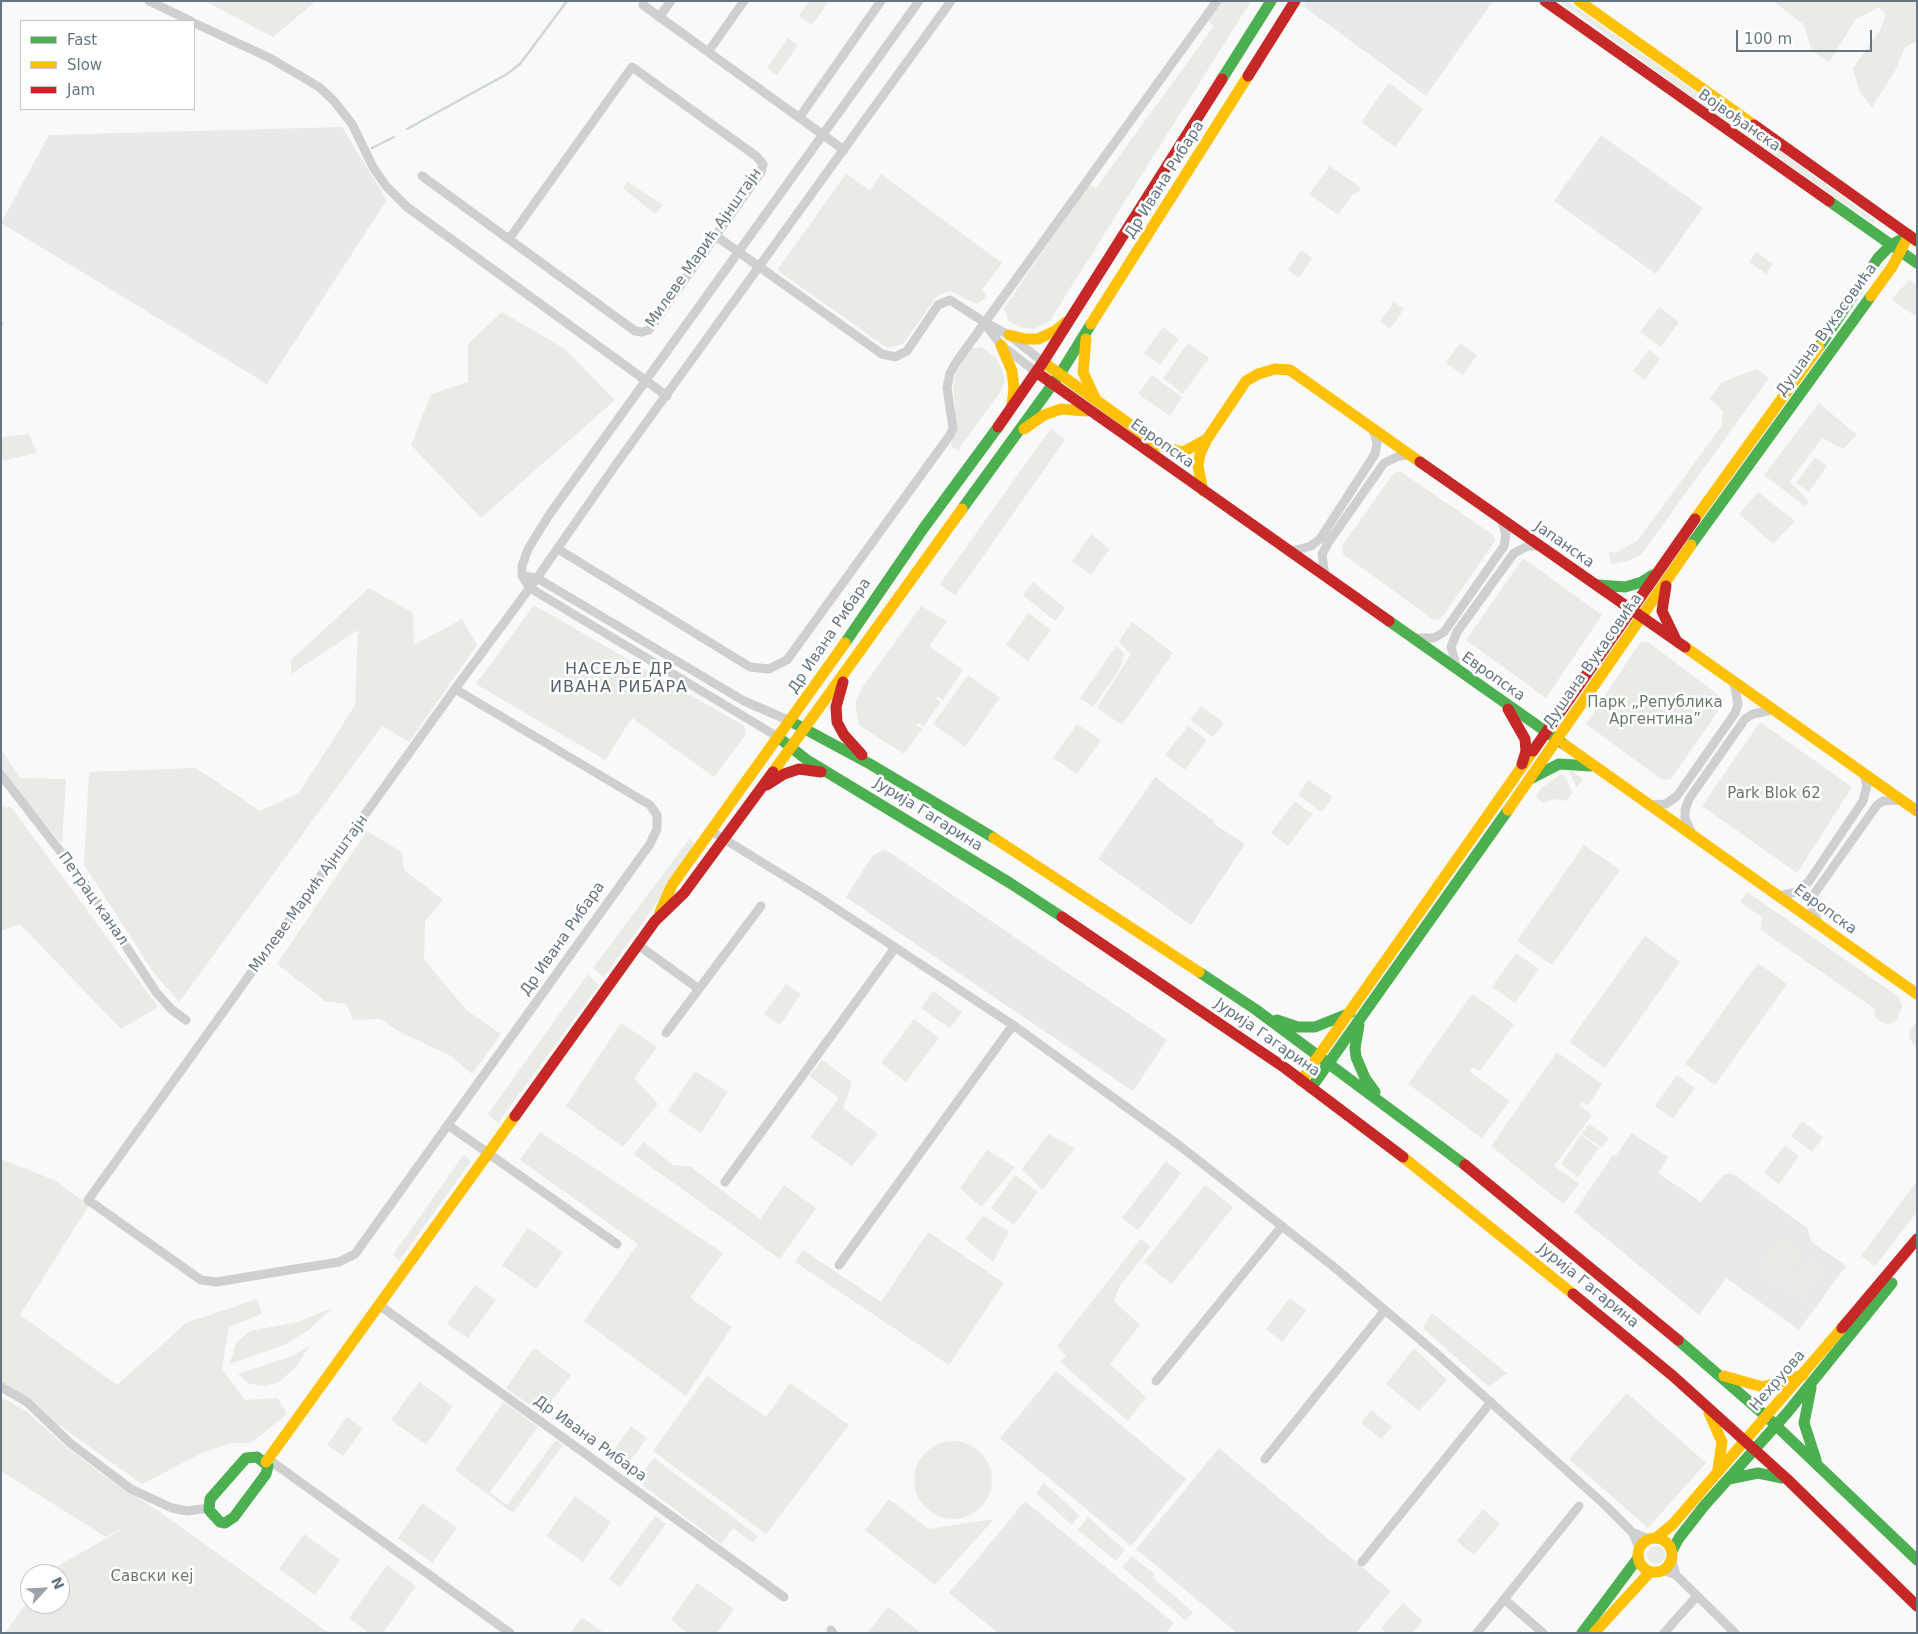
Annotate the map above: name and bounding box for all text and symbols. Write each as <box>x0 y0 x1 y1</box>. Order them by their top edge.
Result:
legend <box>20 20 195 110</box>
scale bar <box>1738 20 1874 52</box>
text: 100 m <box>1744 30 1792 48</box>
text: Fast <box>67 31 97 49</box>
text: Slow <box>67 56 102 74</box>
text: Jam <box>67 81 95 99</box>
street label: Војвођанска <box>1694 86 1784 156</box>
street label: Др Ивана Рибара <box>1122 118 1208 242</box>
street label: Милеве Марић Ајнштајн <box>642 165 766 331</box>
street label: Душана Вукасовића <box>1773 260 1881 400</box>
street label: Европска <box>1127 416 1197 472</box>
street label: Јапанска <box>1531 518 1597 572</box>
street label: Др Ивана Рибара <box>785 575 875 697</box>
street label: Душана Вукасовића <box>1540 590 1646 732</box>
street label: Европска <box>1458 649 1528 705</box>
district label: НАСЕЉЕ ДР ИВАНА РИБАРА <box>548 660 690 698</box>
park label: Парк „Република Аргентина” <box>1587 694 1723 729</box>
street label: Јурија Гагарина <box>870 774 986 856</box>
park label: Park Blok 62 <box>1727 785 1821 803</box>
street label: Милеве Марић Ајнштајн <box>246 812 372 976</box>
street label: Петрац канал <box>54 849 132 949</box>
street label: Др Ивана Рибара <box>517 879 609 999</box>
street label: Европска <box>1790 881 1860 939</box>
street label: Јурија Гагарина <box>1211 995 1323 1081</box>
street label: Јурија Гагарина <box>1534 1240 1642 1332</box>
street label: Нехруова <box>1747 1347 1809 1415</box>
street label: Др Ивана Рибара <box>530 1392 650 1486</box>
north arrow <box>20 1564 70 1614</box>
park label: Савски кеј <box>111 1568 193 1586</box>
text: N <box>48 1574 67 1592</box>

